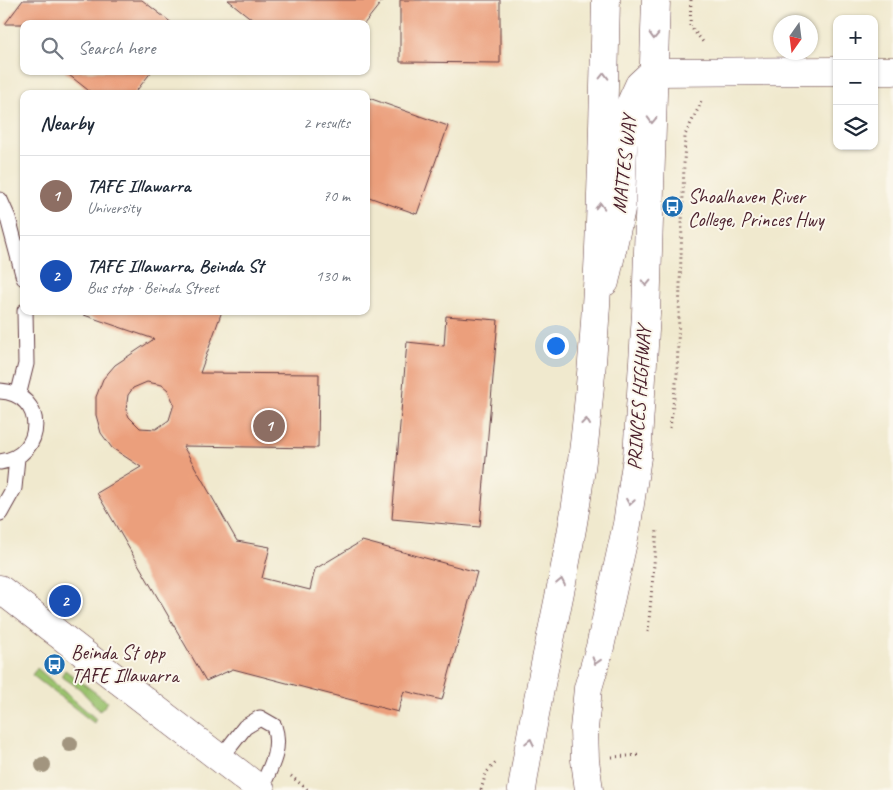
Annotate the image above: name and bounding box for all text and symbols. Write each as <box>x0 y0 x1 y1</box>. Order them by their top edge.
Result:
north arrow <box>773 15 818 60</box>
map controls <box>833 15 878 150</box>
button: + <box>833 15 878 60</box>
search box <box>20 20 370 75</box>
one-way arrow <box>649 32 660 40</box>
icon: search <box>38 34 66 62</box>
text: Search here <box>78 36 155 60</box>
button: − <box>833 60 878 105</box>
one-way arrow <box>599 72 609 80</box>
button: layers <box>833 105 878 150</box>
text: Nearby <box>40 110 93 136</box>
street label: MATTES WAY <box>606 111 642 214</box>
text: 2 results <box>303 113 350 133</box>
one-way arrow <box>646 117 657 125</box>
text: TAFE Illawarra <box>87 174 191 198</box>
place label: Shoalhaven River College, Princes Hwy <box>688 184 826 232</box>
text: 1 <box>52 186 60 206</box>
text: 70 m <box>323 186 350 206</box>
bus stop icon: Shoalhaven River College, Princes Hwy <box>660 195 684 219</box>
text: University <box>87 198 140 218</box>
one-way arrow <box>595 202 606 210</box>
text: TAFE Illawarra, Beinda St <box>87 254 264 278</box>
text: 2 <box>52 266 60 286</box>
text: 130 m <box>316 266 350 286</box>
text: Bus stop · Beinda Street <box>87 278 219 298</box>
one-way arrow <box>641 279 652 287</box>
street label: PRINCES HIGHWAY <box>621 321 657 471</box>
your location <box>543 333 569 359</box>
pin: 1 <box>253 407 285 445</box>
one-way arrow <box>580 418 591 426</box>
one-way arrow <box>625 498 636 506</box>
one-way arrow <box>555 578 565 587</box>
pin: 2 <box>49 582 81 620</box>
place label: Beinda St opp TAFE Illawarra <box>71 640 180 688</box>
bus stop icon: Beinda St opp TAFE Illawarra <box>43 652 67 676</box>
one-way arrow <box>592 656 602 664</box>
one-way arrow <box>524 738 535 746</box>

